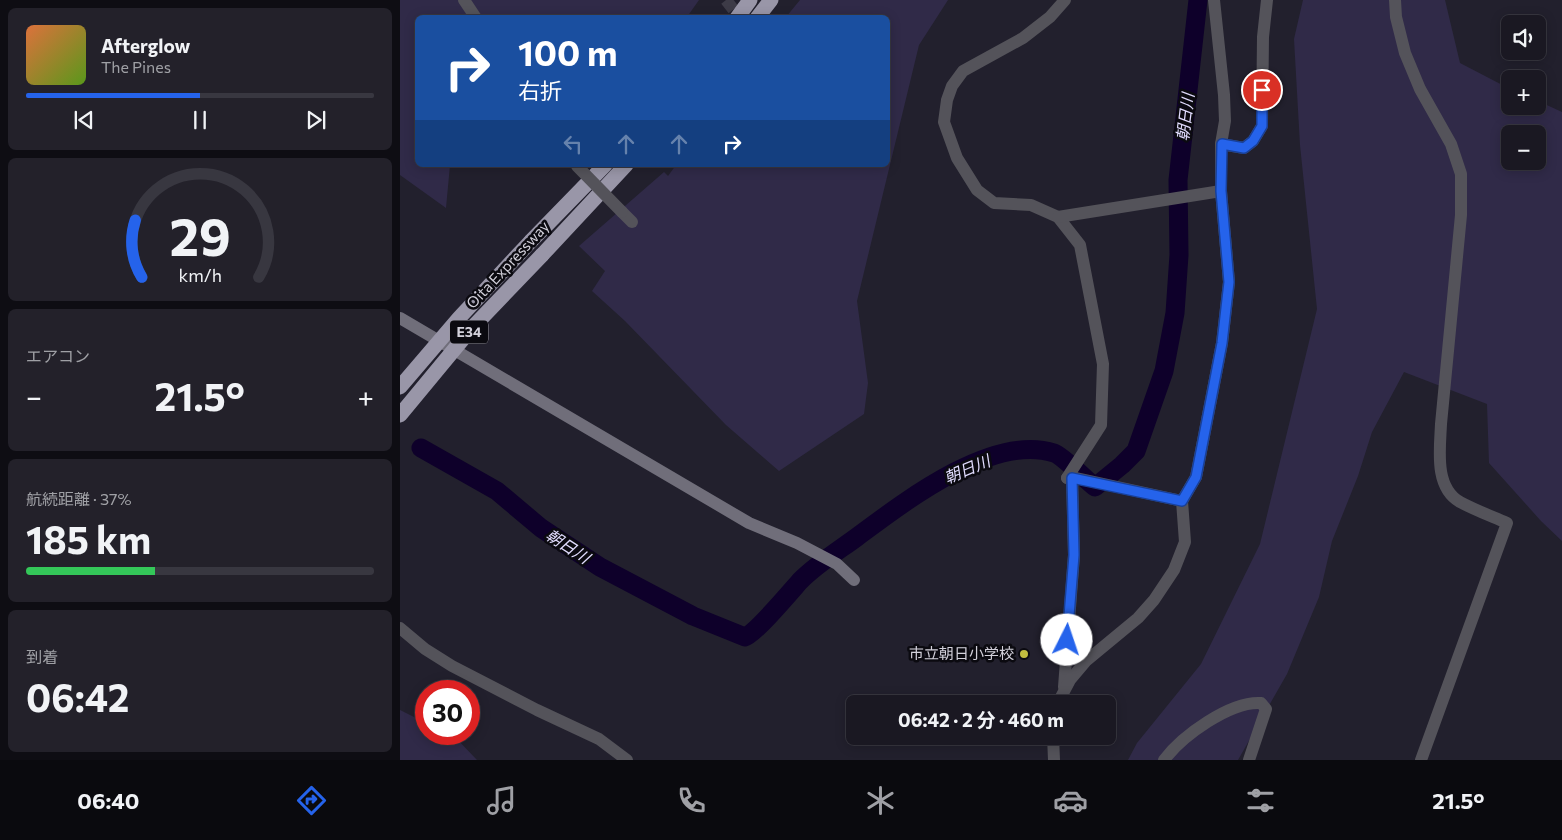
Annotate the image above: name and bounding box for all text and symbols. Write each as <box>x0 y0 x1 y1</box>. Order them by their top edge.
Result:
map controls <box>1501 15 1546 170</box>
button: sound <box>1501 15 1546 60</box>
text: 100 m <box>518 30 618 73</box>
text: Afterglow <box>101 34 190 57</box>
icon: right <box>435 35 500 100</box>
text: The Pines <box>101 57 171 76</box>
pin <box>1241 69 1283 111</box>
button: + <box>1501 70 1546 115</box>
icon: arrive <box>1248 76 1276 104</box>
text: 右折 <box>518 77 562 104</box>
water label: 朝日川 <box>1172 90 1197 142</box>
icon: previous <box>70 106 98 134</box>
icon: pause <box>186 106 214 134</box>
icon: next <box>302 106 330 134</box>
button: − <box>1501 125 1546 170</box>
icon: left <box>559 130 587 158</box>
icon: ahead <box>612 130 640 158</box>
icon: ahead <box>665 130 693 158</box>
icon: right <box>718 130 746 158</box>
text: 29 <box>169 203 231 267</box>
street label: Oita Expressway <box>462 217 553 312</box>
text: km/h <box>178 264 222 286</box>
road number: E34 <box>450 321 488 344</box>
text: エアコン <box>26 346 90 365</box>
text: 21.5° <box>155 372 245 419</box>
text: − <box>26 379 42 413</box>
text: + <box>358 379 374 413</box>
water label: 朝日川 <box>941 450 994 487</box>
text: 航続距離 · 37% <box>26 489 132 508</box>
text: 185 km <box>26 515 151 562</box>
water label: 朝日川 <box>543 525 595 568</box>
position arrow <box>1040 613 1092 665</box>
place label: 市立朝日小学校 <box>909 644 1014 662</box>
text: 到着 <box>26 647 58 666</box>
marker: 市立朝日小学校 <box>1018 648 1030 660</box>
text: 06:42 <box>26 673 129 720</box>
speed limit sign: 30 <box>415 680 480 745</box>
text: 06:42 · 2 分 · 460 m <box>898 708 1064 731</box>
icon: directions <box>294 783 329 818</box>
icon: music <box>484 783 519 818</box>
icon: phone <box>674 783 709 818</box>
icon: climate <box>863 783 898 818</box>
icon: car <box>1053 783 1088 818</box>
icon: filters <box>1243 783 1278 818</box>
text: 06:40 <box>77 787 139 814</box>
text: 21.5° <box>1432 787 1485 814</box>

